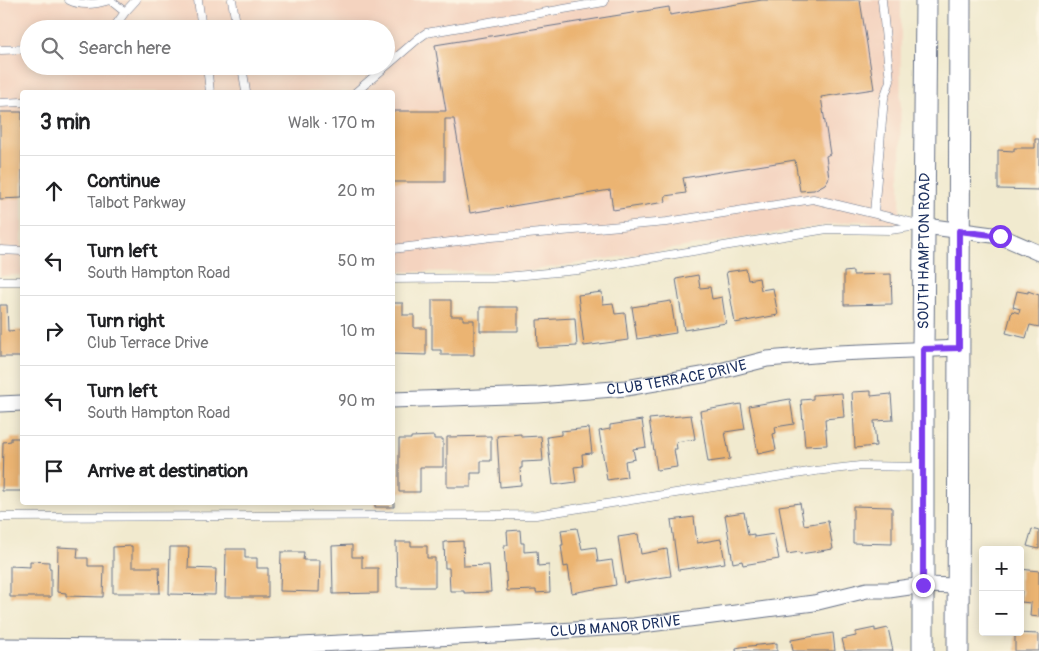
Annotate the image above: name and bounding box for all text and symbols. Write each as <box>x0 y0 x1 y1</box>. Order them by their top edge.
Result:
search box <box>20 20 395 75</box>
icon: search <box>38 34 66 62</box>
text: Search here <box>78 36 171 60</box>
text: 3 min <box>40 109 90 136</box>
text: Walk · 170 m <box>288 113 375 133</box>
text: Continue <box>87 169 160 193</box>
street label: SOUTH HAMPTON ROAD <box>914 173 934 329</box>
icon: ahead <box>40 177 68 205</box>
text: 20 m <box>337 181 375 201</box>
text: Talbot Parkway <box>87 193 186 213</box>
route start <box>989 225 1012 248</box>
text: Turn left <box>87 239 157 263</box>
icon: left <box>40 247 68 275</box>
text: 50 m <box>338 251 375 271</box>
text: South Hampton Road <box>87 263 230 283</box>
text: Turn right <box>87 309 165 333</box>
icon: right <box>40 317 68 345</box>
text: 10 m <box>340 321 375 341</box>
text: Club Terrace Drive <box>87 333 208 353</box>
street label: CLUB TERRACE DRIVE <box>606 355 749 399</box>
text: Turn left <box>87 379 157 403</box>
icon: left <box>40 387 68 415</box>
text: 90 m <box>338 391 375 411</box>
text: South Hampton Road <box>87 403 230 423</box>
icon: arrive <box>40 457 68 485</box>
text: Arrive at destination <box>87 459 248 483</box>
map controls <box>979 546 1024 636</box>
button: + <box>979 546 1024 591</box>
route end <box>912 574 935 597</box>
button: − <box>979 591 1024 636</box>
street label: CLUB MANOR DRIVE <box>550 611 682 641</box>

